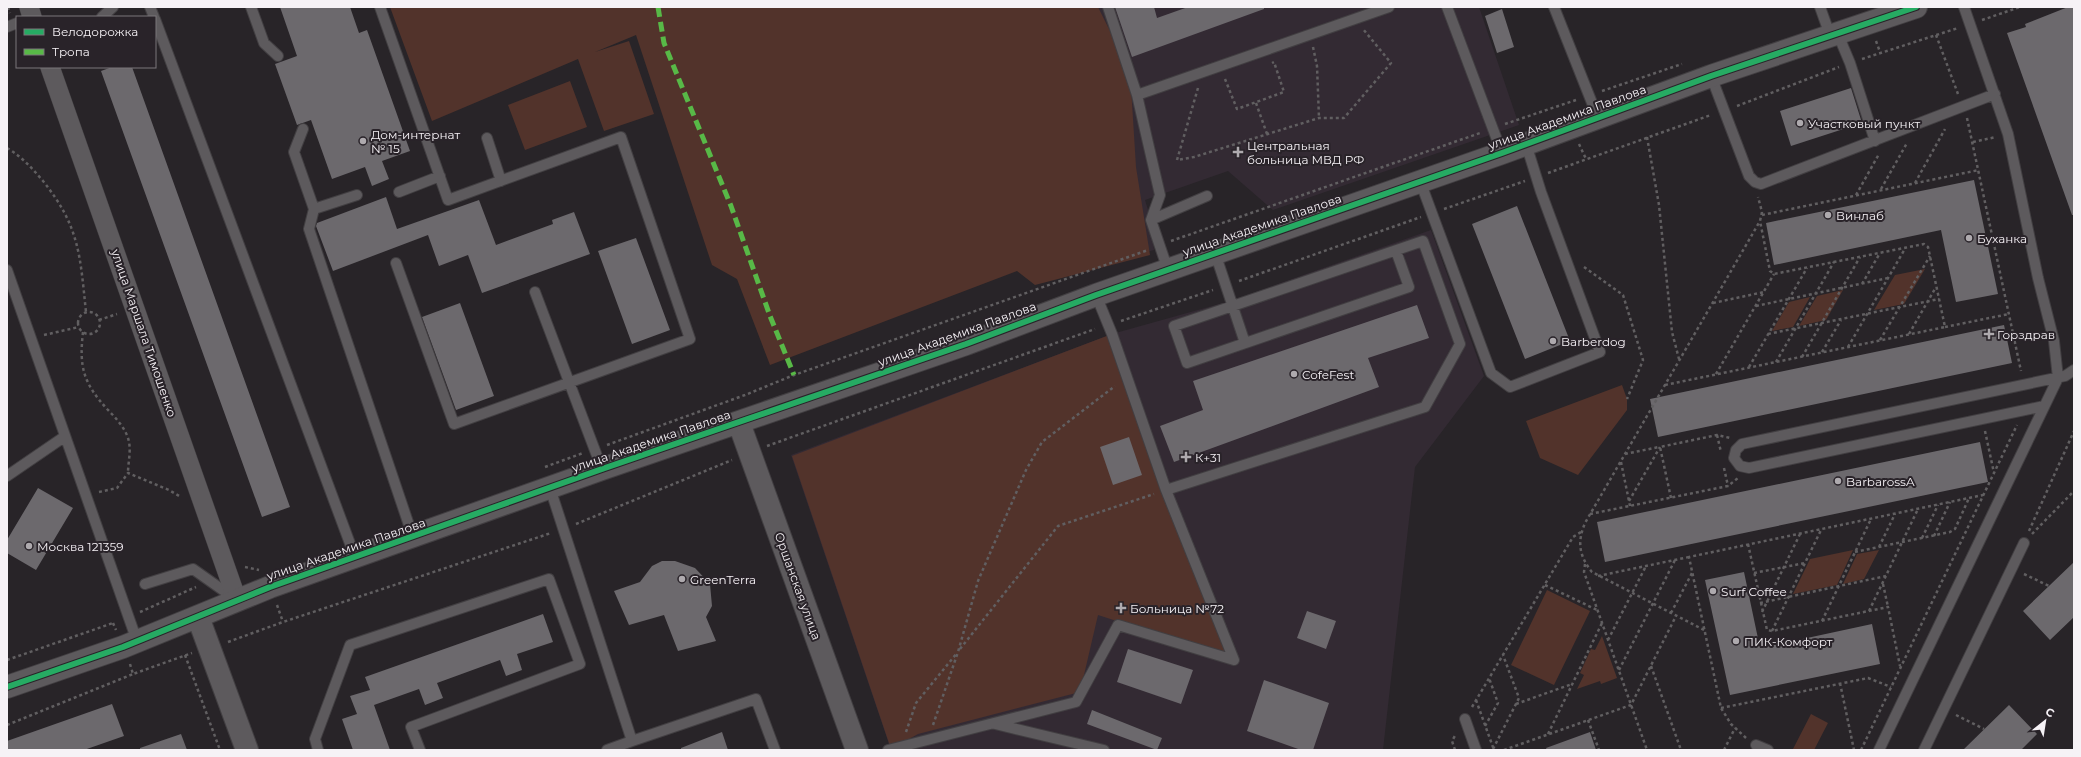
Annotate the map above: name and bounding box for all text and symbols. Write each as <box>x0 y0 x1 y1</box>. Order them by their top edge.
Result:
legend <box>16 16 156 68</box>
text: Велодорожка <box>52 24 138 39</box>
text: Тропа <box>52 44 90 59</box>
street label: улица Академика Павлова <box>1485 81 1648 153</box>
place label: Участковый пункт <box>1808 116 1921 131</box>
marker: Участковый пункт <box>1795 118 1805 128</box>
place label: Дом-интернат № 15 <box>371 127 461 156</box>
marker: Дом-интернат № 15 <box>358 136 368 146</box>
place label: Центральная больница МВД РФ <box>1247 138 1364 167</box>
marker: Центральная больница МВД РФ <box>1232 146 1244 158</box>
street label: улица Академика Павлова <box>1180 191 1343 260</box>
place label: Винлаб <box>1836 208 1884 223</box>
marker: Винлаб <box>1823 210 1833 220</box>
place label: Буханка <box>1977 231 2027 246</box>
marker: Буханка <box>1964 233 1974 243</box>
street label: улица Маршала Тимошенко <box>108 246 180 419</box>
street label: улица Академика Павлова <box>875 298 1038 370</box>
place label: Горздрав <box>1997 327 2055 342</box>
marker: Горздрав <box>1984 329 1994 339</box>
place label: Barberdog <box>1561 334 1626 349</box>
marker: Barberdog <box>1548 336 1558 346</box>
place label: CofeFest <box>1302 367 1354 382</box>
marker: CofeFest <box>1289 369 1299 379</box>
street label: улица Академика Павлова <box>569 407 732 476</box>
place label: К+31 <box>1195 450 1221 465</box>
marker: К+31 <box>1180 451 1192 463</box>
place label: BarbarossA <box>1846 474 1915 489</box>
marker: BarbarossA <box>1833 476 1843 486</box>
street label: улица Академика Павлова <box>264 515 427 584</box>
street label: Оршанская улица <box>772 530 824 642</box>
place label: Москва 121359 <box>37 539 124 554</box>
marker: Москва 121359 <box>24 541 34 551</box>
place label: GreenTerra <box>690 572 756 587</box>
marker: GreenTerra <box>677 574 687 584</box>
place label: Surf Coffee <box>1721 584 1787 599</box>
marker: Surf Coffee <box>1708 586 1718 596</box>
place label: Больница №72 <box>1130 601 1224 616</box>
marker: Больница №72 <box>1115 602 1127 614</box>
place label: ПИК-Комфорт <box>1744 634 1833 649</box>
marker: ПИК-Комфорт <box>1731 636 1741 646</box>
north arrow <box>2025 701 2065 741</box>
text: С <box>2043 704 2057 720</box>

